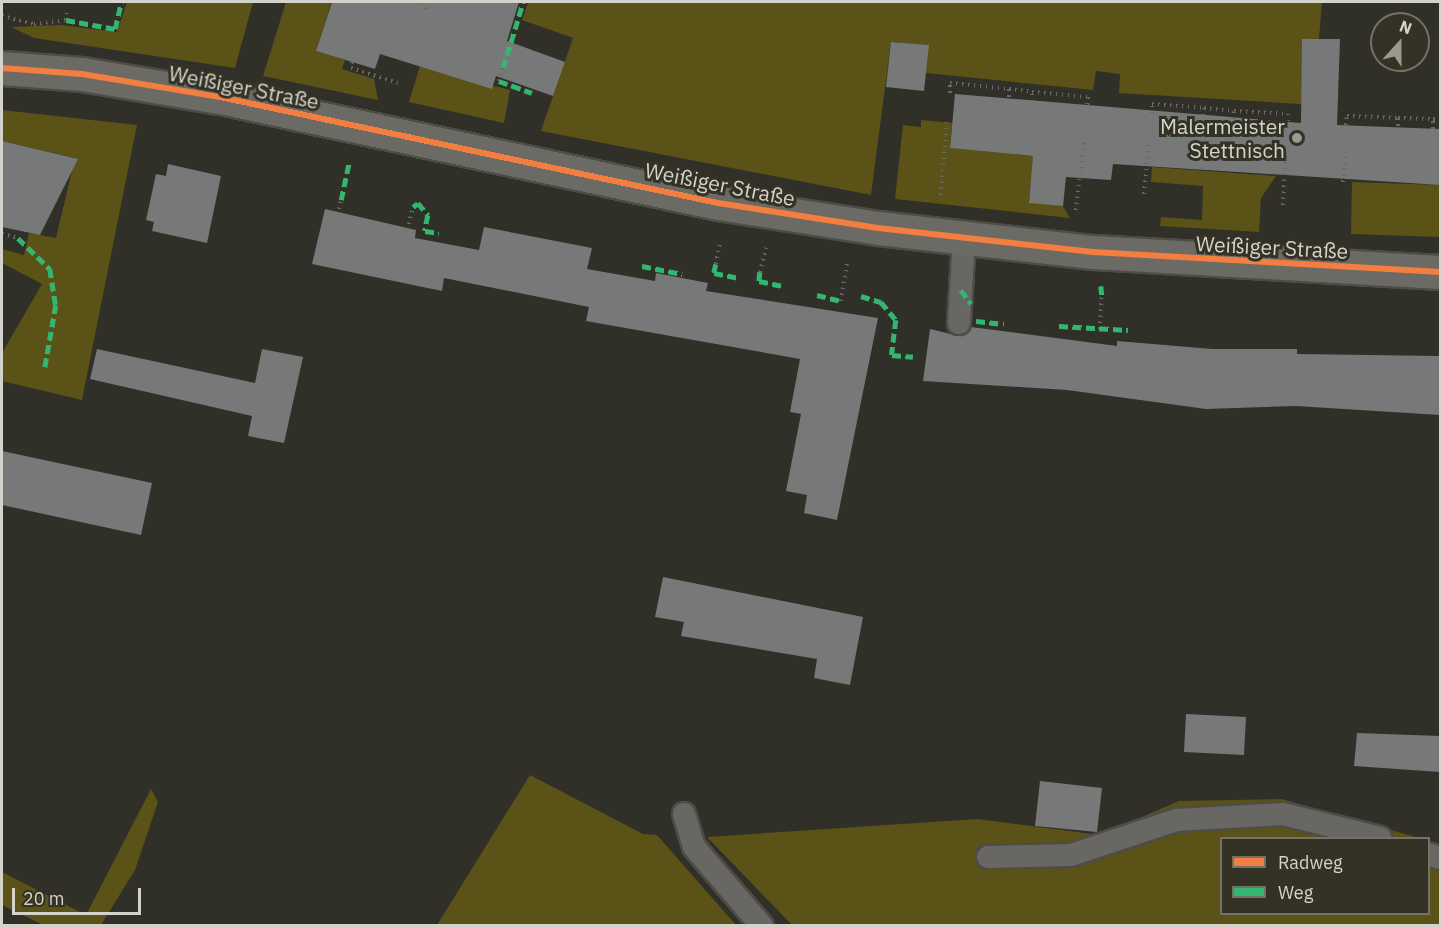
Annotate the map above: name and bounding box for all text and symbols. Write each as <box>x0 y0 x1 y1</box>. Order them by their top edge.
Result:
north arrow <box>1370 12 1430 72</box>
text: N <box>1397 16 1415 38</box>
street label: Weißiger Straße <box>167 60 321 114</box>
place label: Malermeister Stettnisch <box>1160 113 1285 163</box>
marker: Malermeister Stettnisch <box>1290 131 1304 145</box>
street label: Weißiger Straße <box>643 157 797 211</box>
street label: Weißiger Straße <box>1195 230 1349 264</box>
legend <box>1220 837 1430 915</box>
text: Radweg <box>1278 851 1343 874</box>
scale bar <box>15 876 144 914</box>
text: Weg <box>1278 881 1313 904</box>
text: 20 m <box>23 887 65 910</box>

